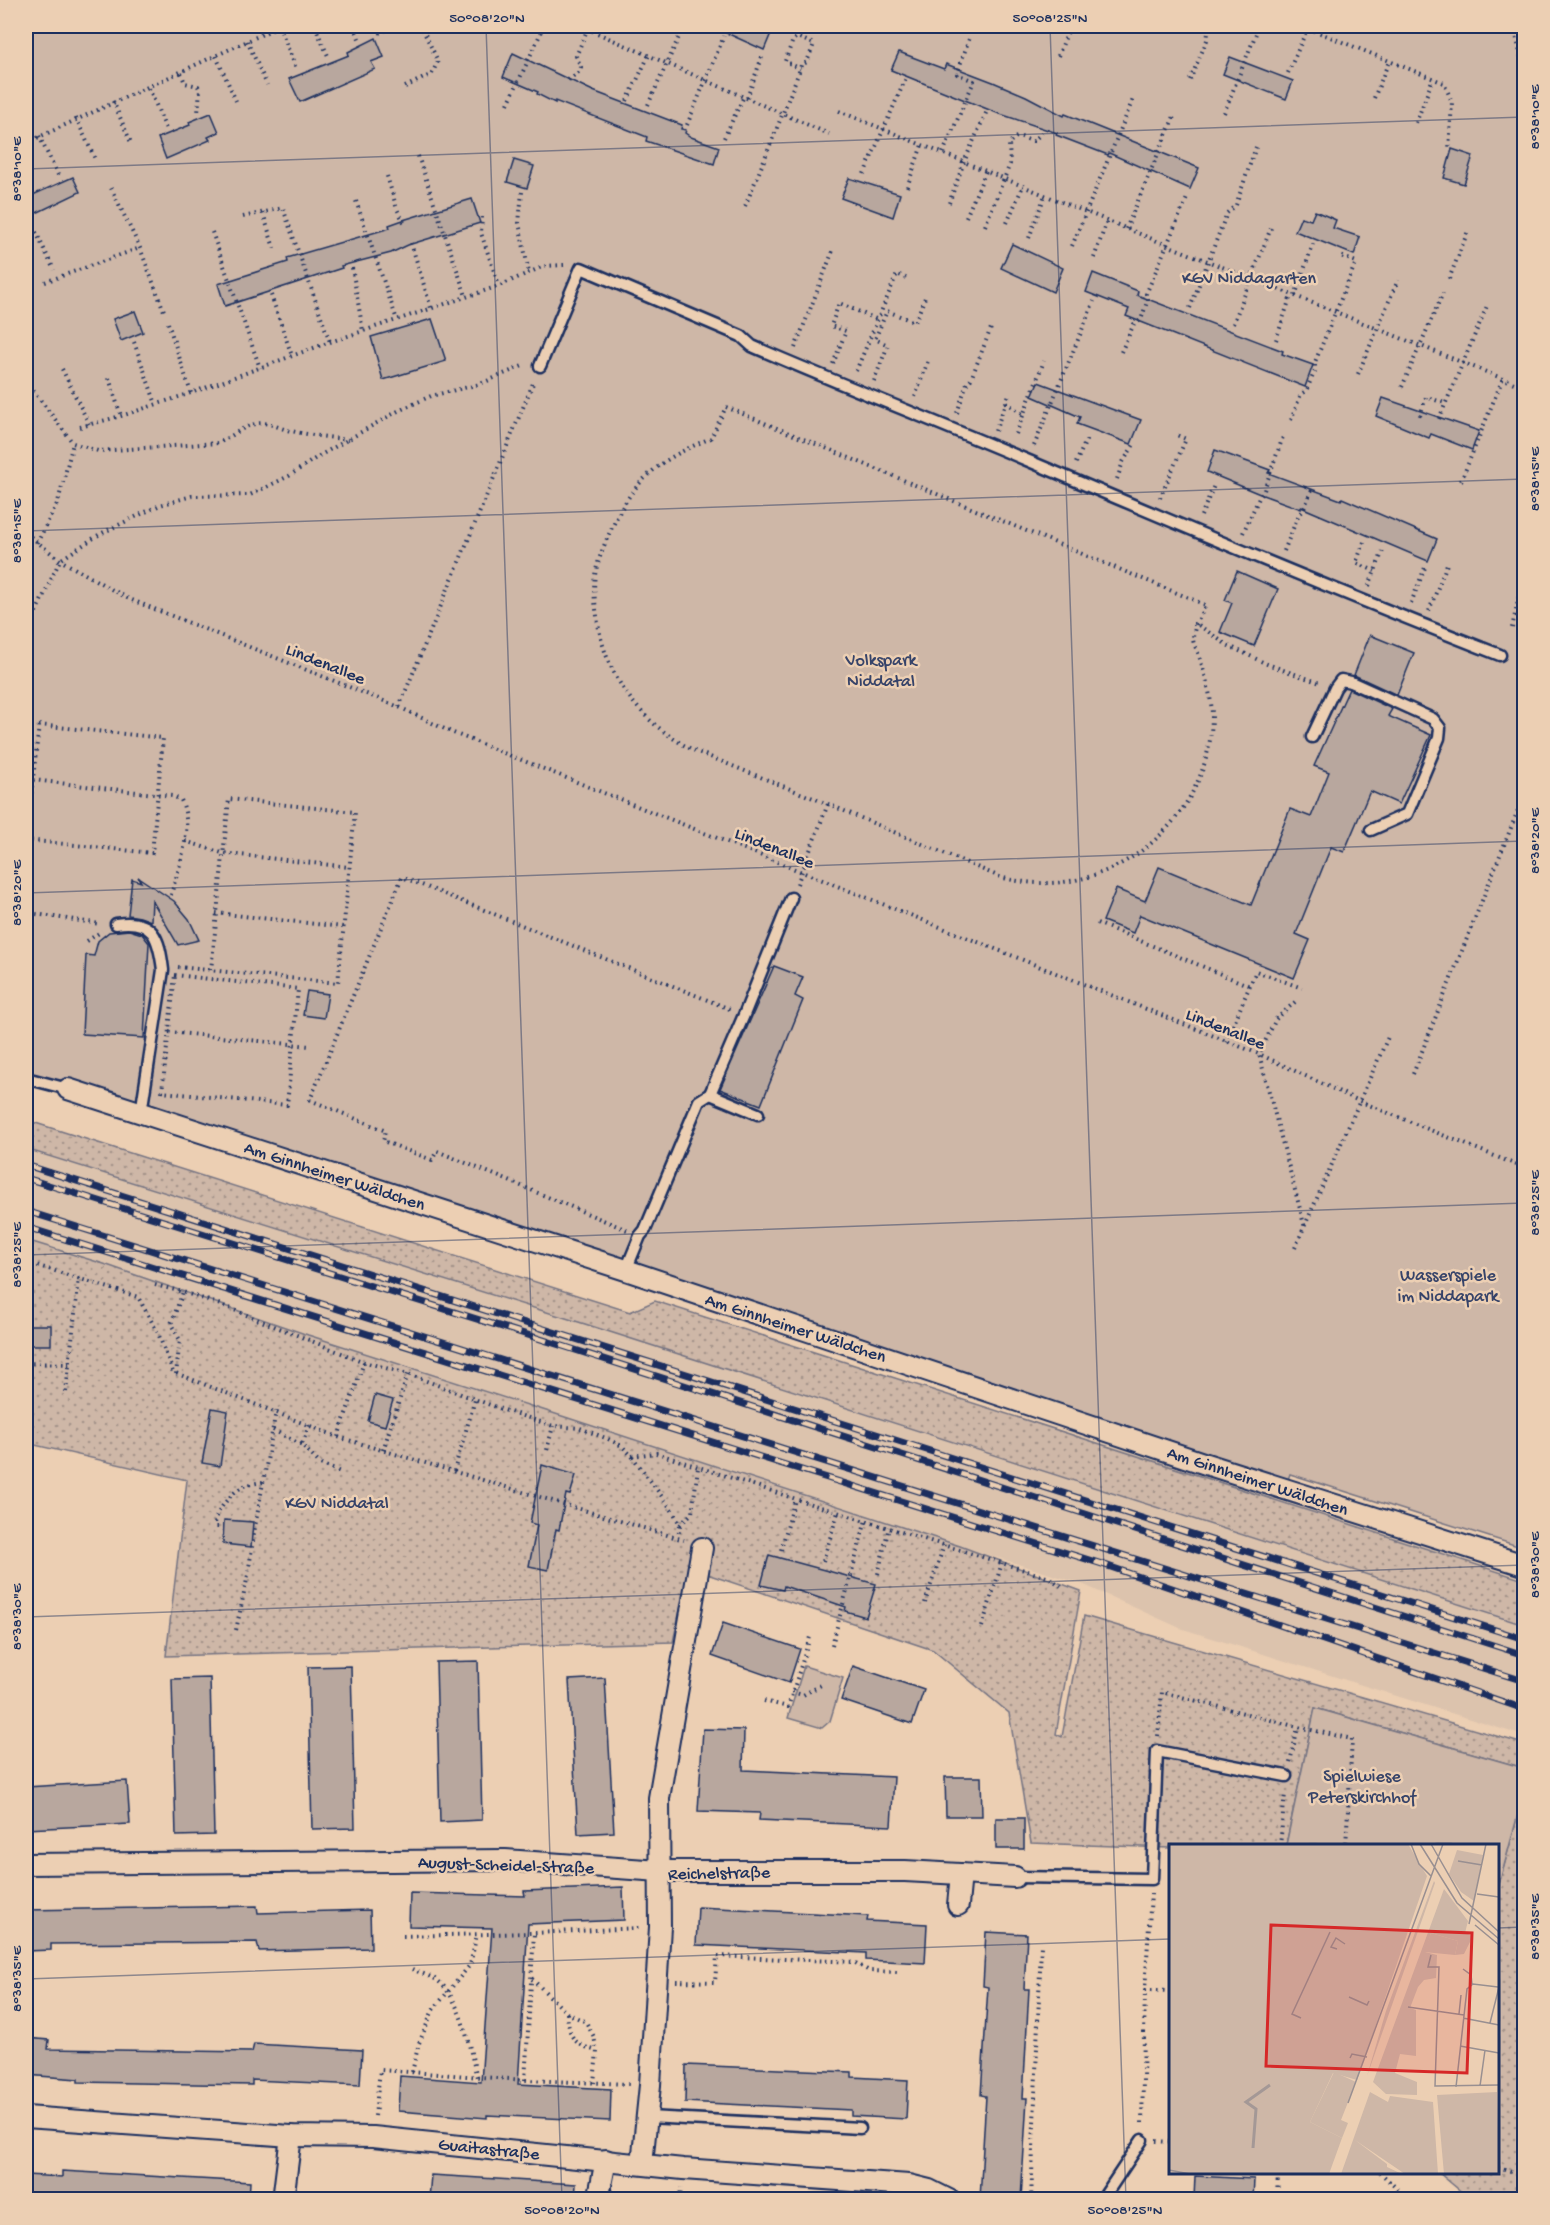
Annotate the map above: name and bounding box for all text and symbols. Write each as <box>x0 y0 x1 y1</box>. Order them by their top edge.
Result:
text: 50°08'20"N <box>449 10 525 28</box>
text: 50°08'25"N <box>1013 10 1088 28</box>
text: 8°38'10"E <box>1527 84 1545 149</box>
text: 8°38'10"E <box>9 136 27 201</box>
park label: KGV Niddagarten <box>1182 269 1316 290</box>
text: 8°38'15"E <box>1527 446 1545 511</box>
text: 8°38'15"E <box>9 498 27 563</box>
street label: Lindenallee <box>282 640 369 691</box>
park label: Volkspark Niddatal <box>844 651 919 693</box>
text: 8°38'20"E <box>1527 807 1545 874</box>
street label: Lindenallee <box>731 824 818 875</box>
text: 8°38'20"E <box>9 859 27 926</box>
street label: Lindenallee <box>1182 1005 1269 1056</box>
street label: Am Ginnheimer Wäldchen <box>241 1138 428 1217</box>
text: 8°38'25"E <box>1527 1170 1545 1236</box>
text: 8°38'25"E <box>9 1222 27 1288</box>
park label: Wasserspiele im Niddapark <box>1398 1266 1500 1308</box>
street label: Am Ginnheimer Wäldchen <box>702 1290 889 1369</box>
street label: Am Ginnheimer Wäldchen <box>1164 1443 1351 1522</box>
park label: KGV Niddatal <box>285 1494 389 1515</box>
text: 8°38'30"E <box>1527 1531 1545 1598</box>
text: 8°38'30"E <box>9 1583 27 1650</box>
park label: Spielwiese Peterskirchhof <box>1307 1767 1417 1809</box>
inset map <box>1169 1844 1499 2174</box>
street label: August-Scheidel-Straße <box>417 1853 595 1880</box>
street label: Reichelstraße <box>668 1863 771 1886</box>
text: 8°38'35"E <box>1527 1893 1545 1960</box>
text: 8°38'35"E <box>9 1945 27 2012</box>
street label: Guaitastraße <box>437 2135 541 2166</box>
text: 50°08'20"N <box>524 2202 600 2220</box>
text: 50°08'25"N <box>1088 2202 1163 2220</box>

